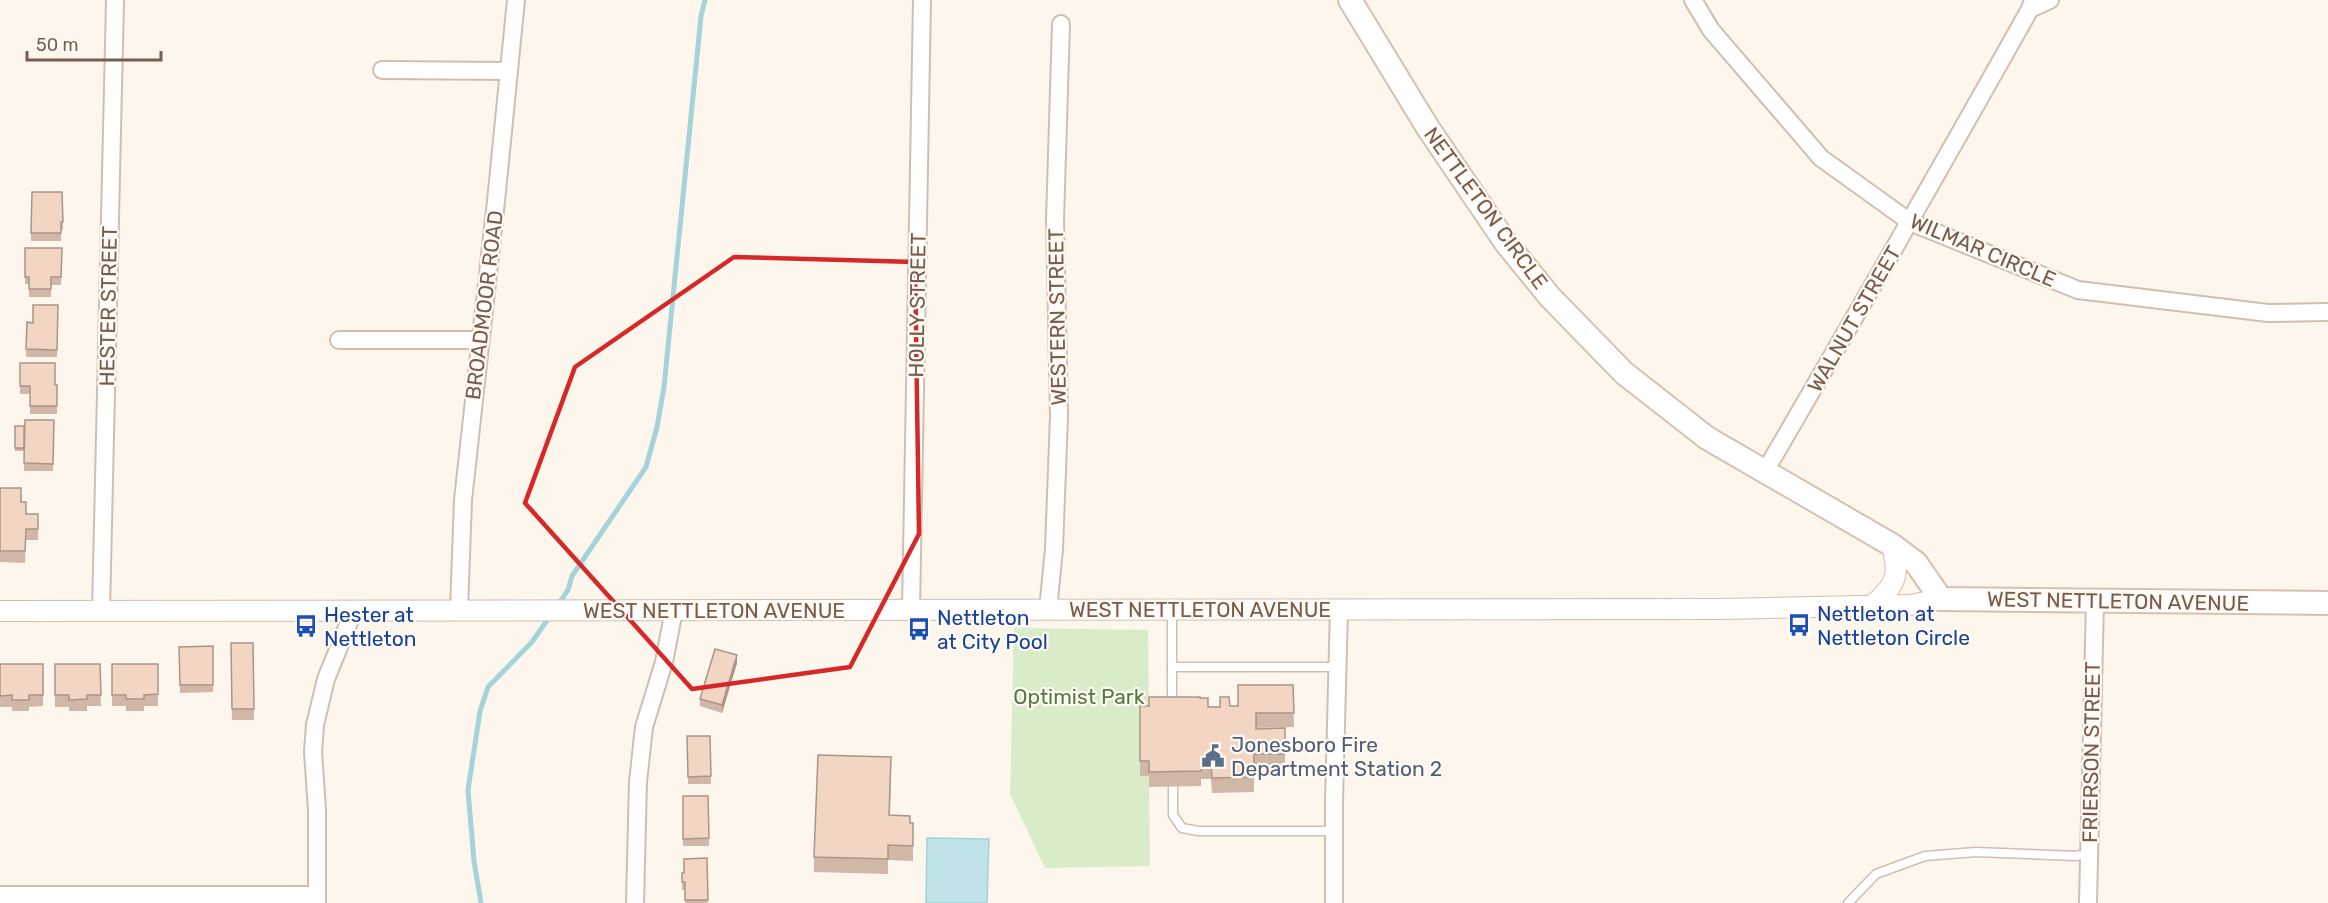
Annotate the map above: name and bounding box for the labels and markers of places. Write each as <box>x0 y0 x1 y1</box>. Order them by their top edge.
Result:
place label: Nettleton at Nettleton Circle <box>1817 601 1970 650</box>
place label: Hester at Nettleton <box>324 602 417 651</box>
place label: Nettleton at City Pool <box>937 605 1048 654</box>
bus stop icon: Nettleton at Nettleton Circle <box>1786 612 1812 638</box>
bus stop icon: Hester at Nettleton <box>293 613 319 639</box>
bus stop icon: Nettleton at City Pool <box>906 616 932 642</box>
place label: Jonesboro Fire Department Station 2 <box>1231 732 1442 781</box>
public building icon: Jonesboro Fire Department Station 2 <box>1200 743 1226 769</box>

